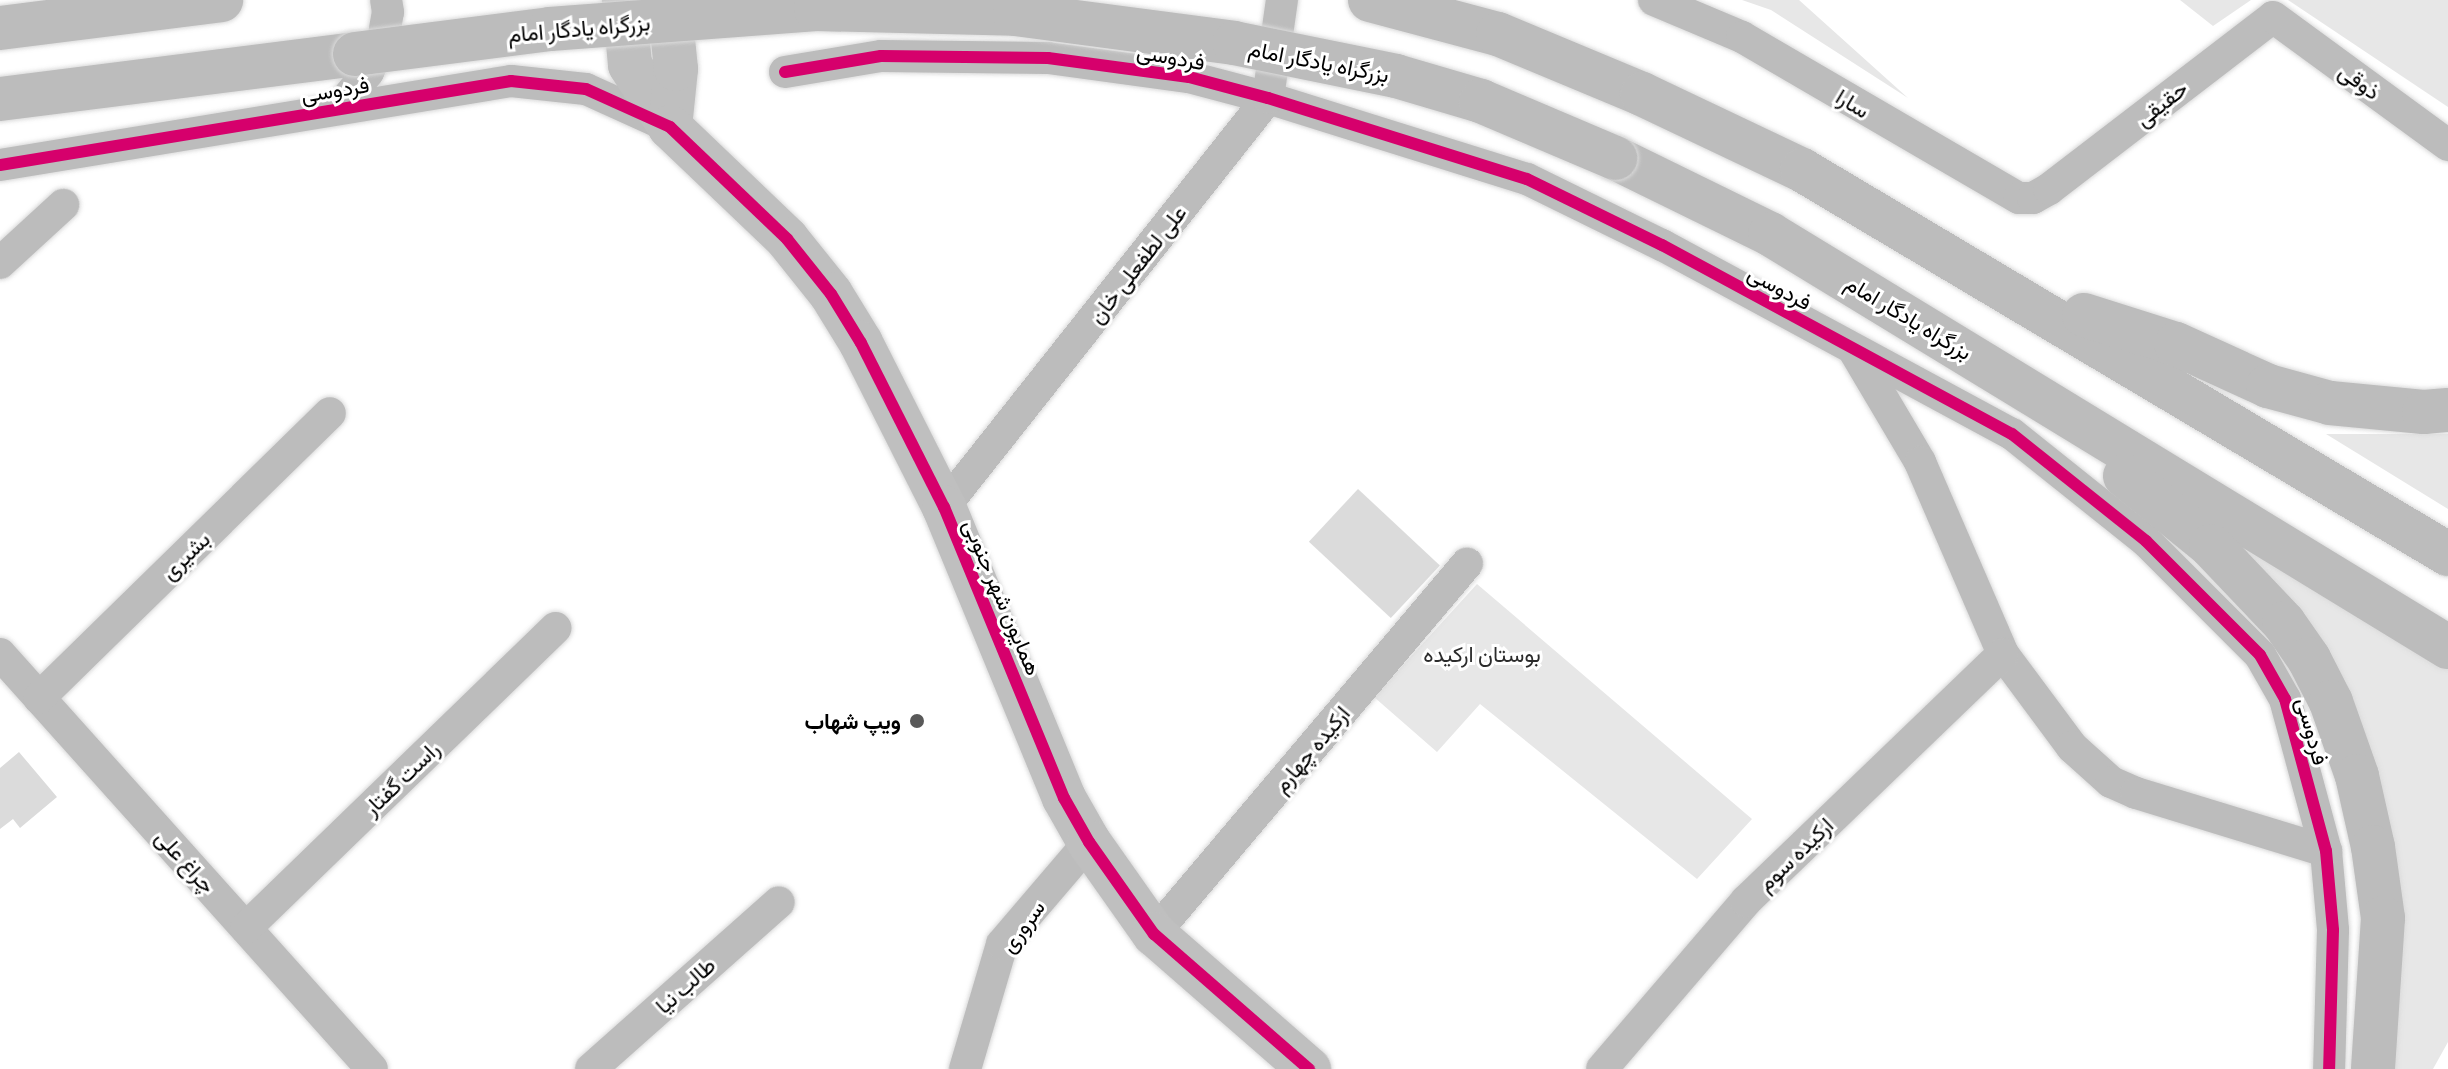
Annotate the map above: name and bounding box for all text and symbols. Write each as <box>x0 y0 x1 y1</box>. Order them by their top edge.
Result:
street label: بزرگراه یادگار امام <box>507 9 651 47</box>
street label: بزرگراه یادگار امام <box>1246 34 1392 88</box>
street label: فردوسی <box>1135 37 1207 75</box>
street label: ذوقی <box>2334 57 2386 105</box>
street label: فردوسی <box>299 71 371 107</box>
street label: حقیقی <box>2130 74 2192 132</box>
street label: سارا <box>1832 83 1874 123</box>
street label: علی لطفعلی خان <box>1083 200 1191 328</box>
street label: فردوسی <box>1744 259 1816 315</box>
street label: بزرگراه یادگار امام <box>1841 269 1977 365</box>
street label: همایون‌ شهر جنوبی <box>958 515 1048 679</box>
street label: بشیری <box>155 525 215 585</box>
park label: بوستان ارکیده <box>1423 641 1541 667</box>
street label: فردوسی <box>2291 694 2335 768</box>
street label: ارکیده چهارم <box>1267 700 1355 798</box>
place label: ویپ شهاب <box>804 708 901 734</box>
marker: ویپ شهاب <box>908 712 926 730</box>
street label: راست گفتار <box>357 735 445 821</box>
street label: ارکیده سوم <box>1752 812 1838 896</box>
street label: چراغ‌ علی <box>151 824 221 898</box>
street label: سروری <box>994 895 1050 957</box>
street label: طالب‌ نیا <box>650 951 720 1019</box>

